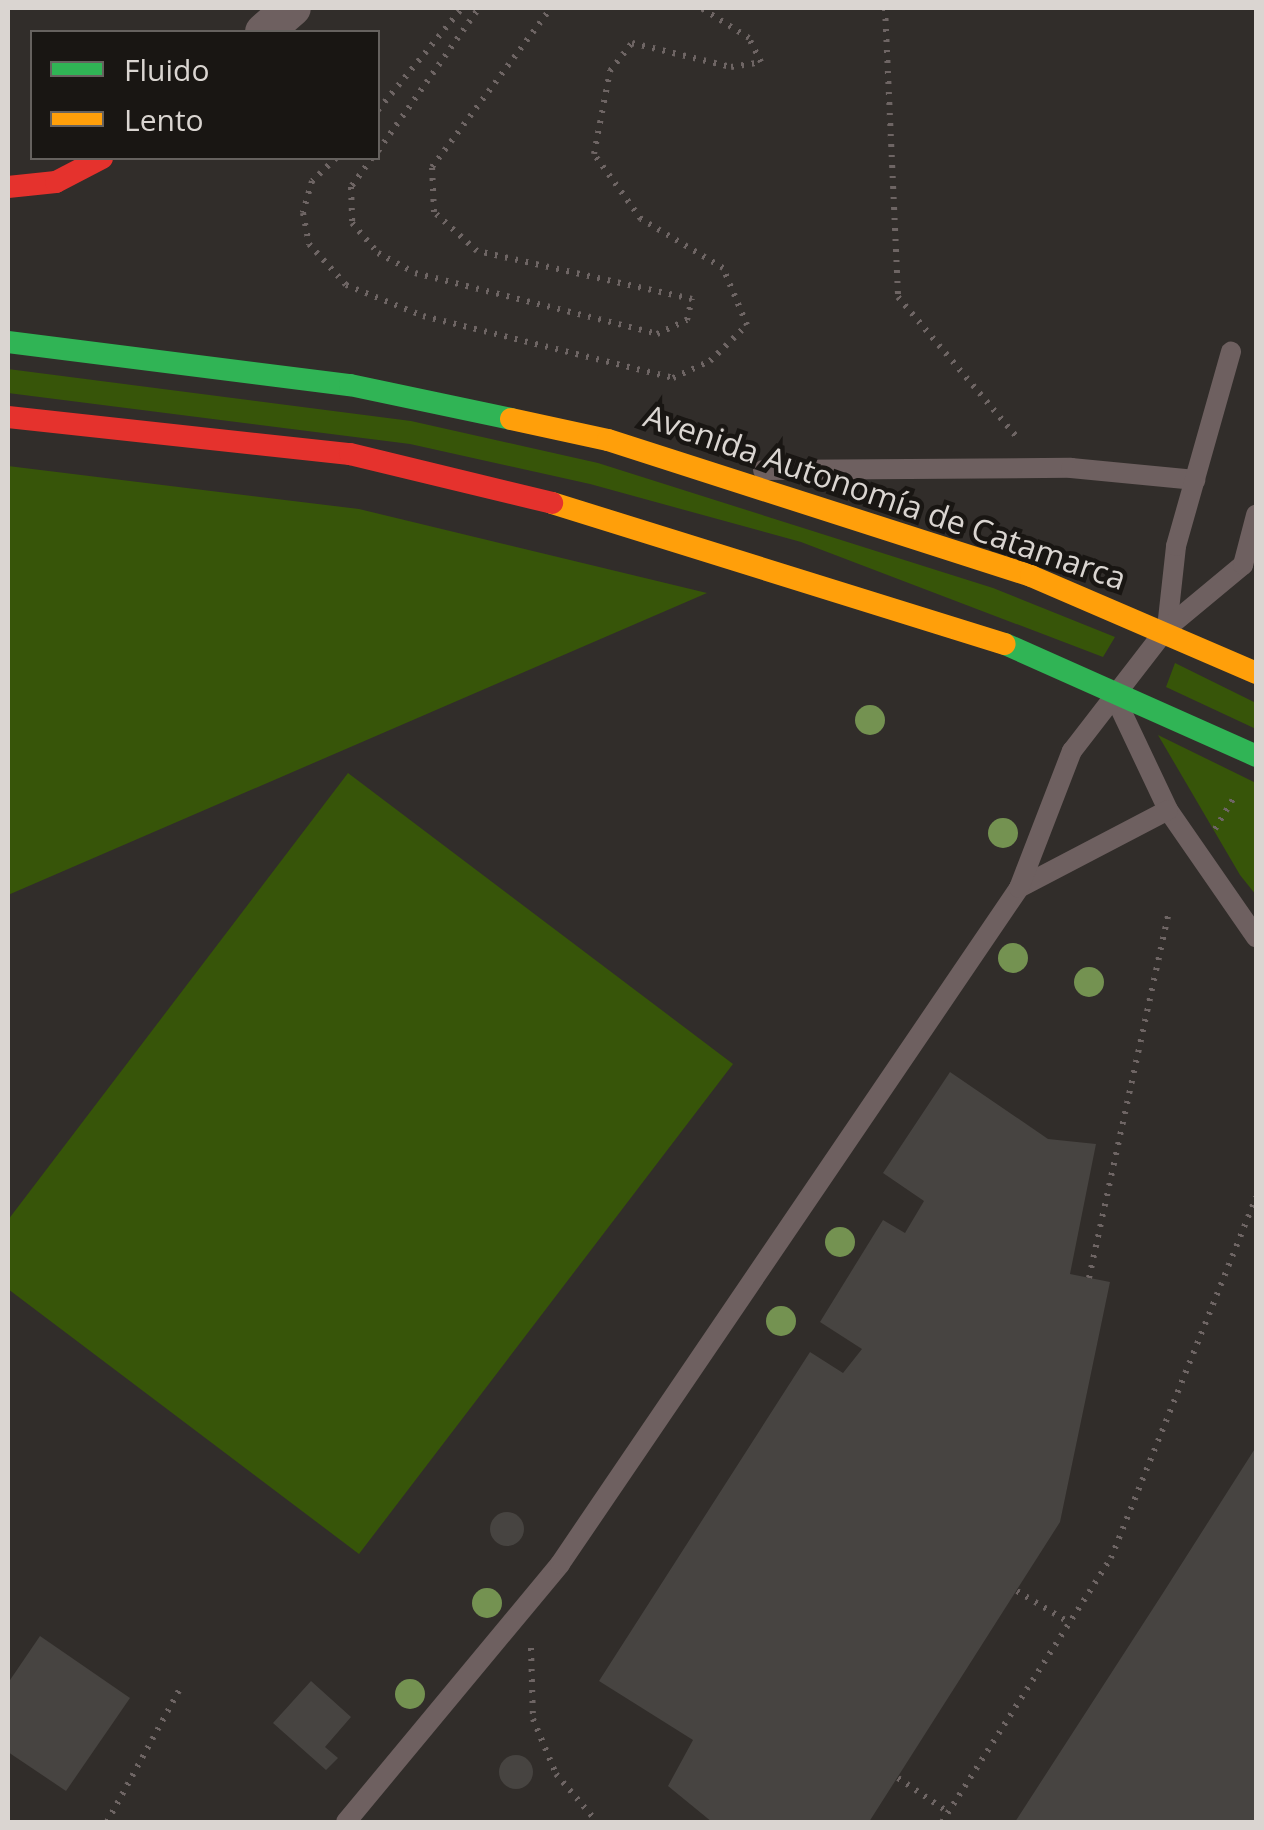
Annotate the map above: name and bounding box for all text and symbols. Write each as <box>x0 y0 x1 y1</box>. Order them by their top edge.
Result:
legend <box>30 30 380 160</box>
text: Fluido <box>124 49 209 90</box>
text: Lento <box>124 99 204 140</box>
street label: Avenida Autonomía de Catamarca <box>639 396 1131 598</box>

